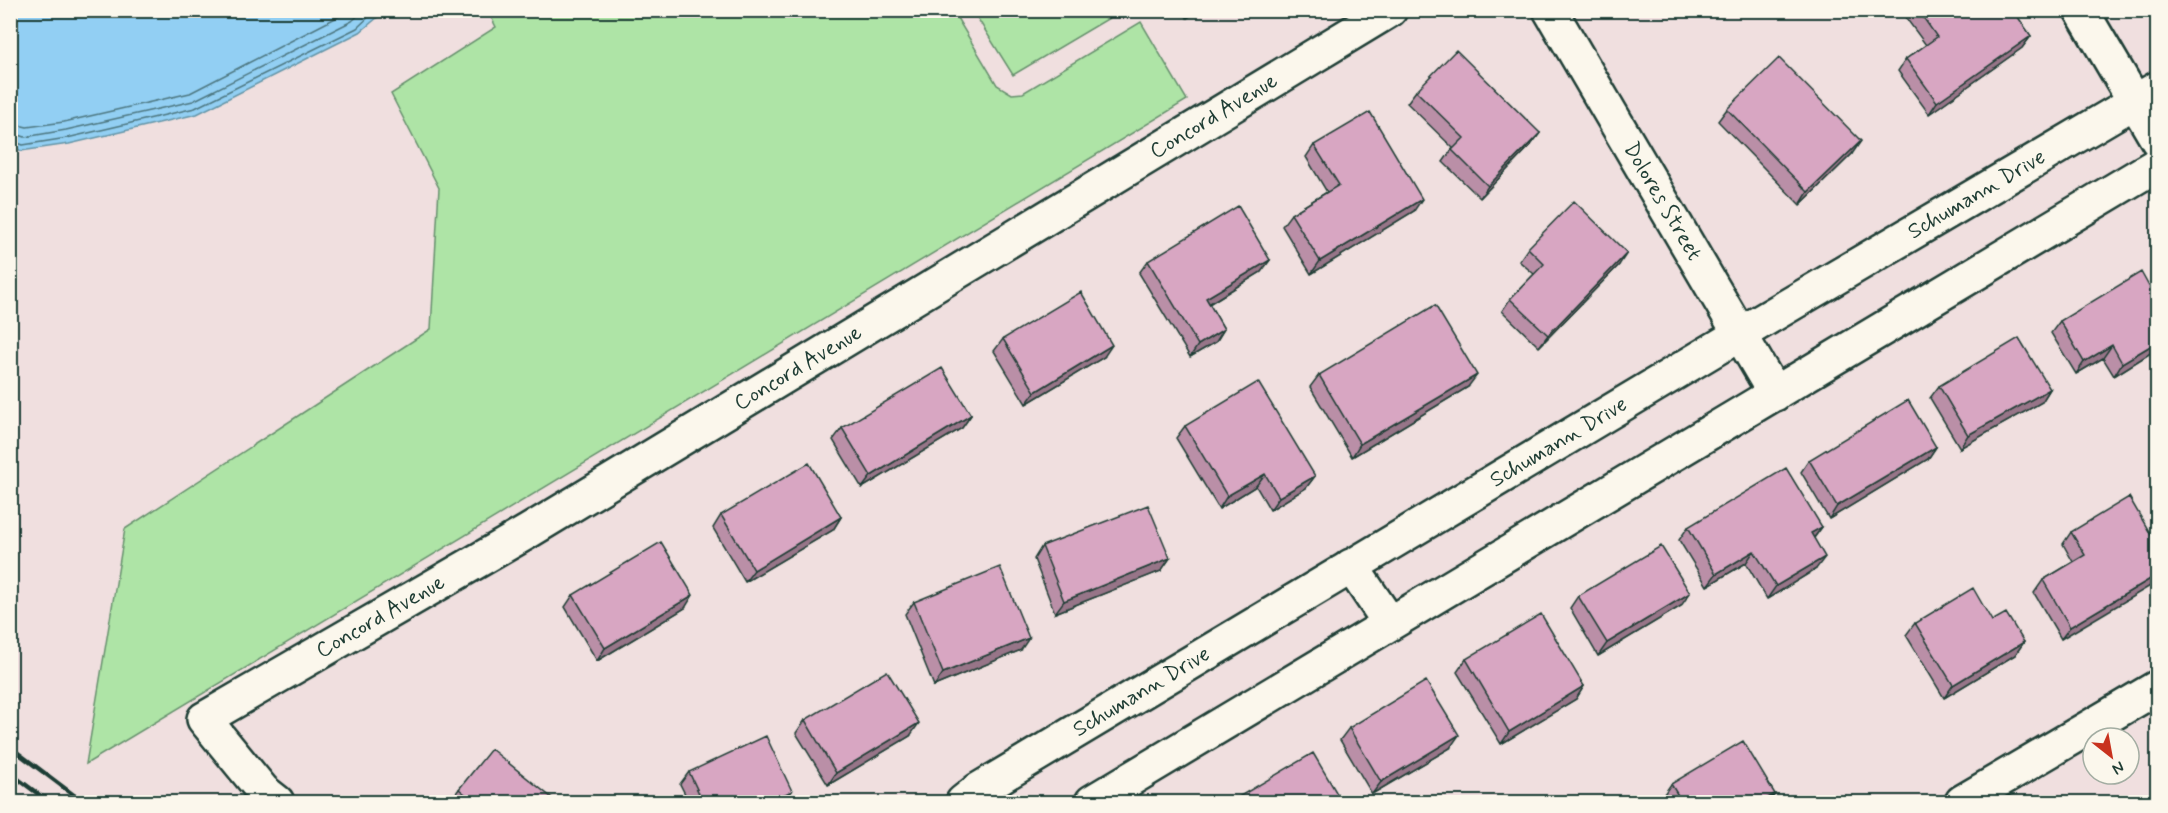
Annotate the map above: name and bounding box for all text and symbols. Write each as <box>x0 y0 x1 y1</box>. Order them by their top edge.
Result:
street label: Concord Avenue <box>1145 67 1283 166</box>
street label: Dolores Street <box>1617 137 1708 266</box>
street label: Schumann Drive <box>1903 143 2051 246</box>
street label: Concord Avenue <box>729 319 867 417</box>
street label: Schumann Drive <box>1485 391 1633 494</box>
street label: Concord Avenue <box>311 569 450 665</box>
street label: Schumann Drive <box>1068 640 1216 744</box>
north arrow <box>2081 726 2141 786</box>
text: N <box>2108 756 2128 779</box>

